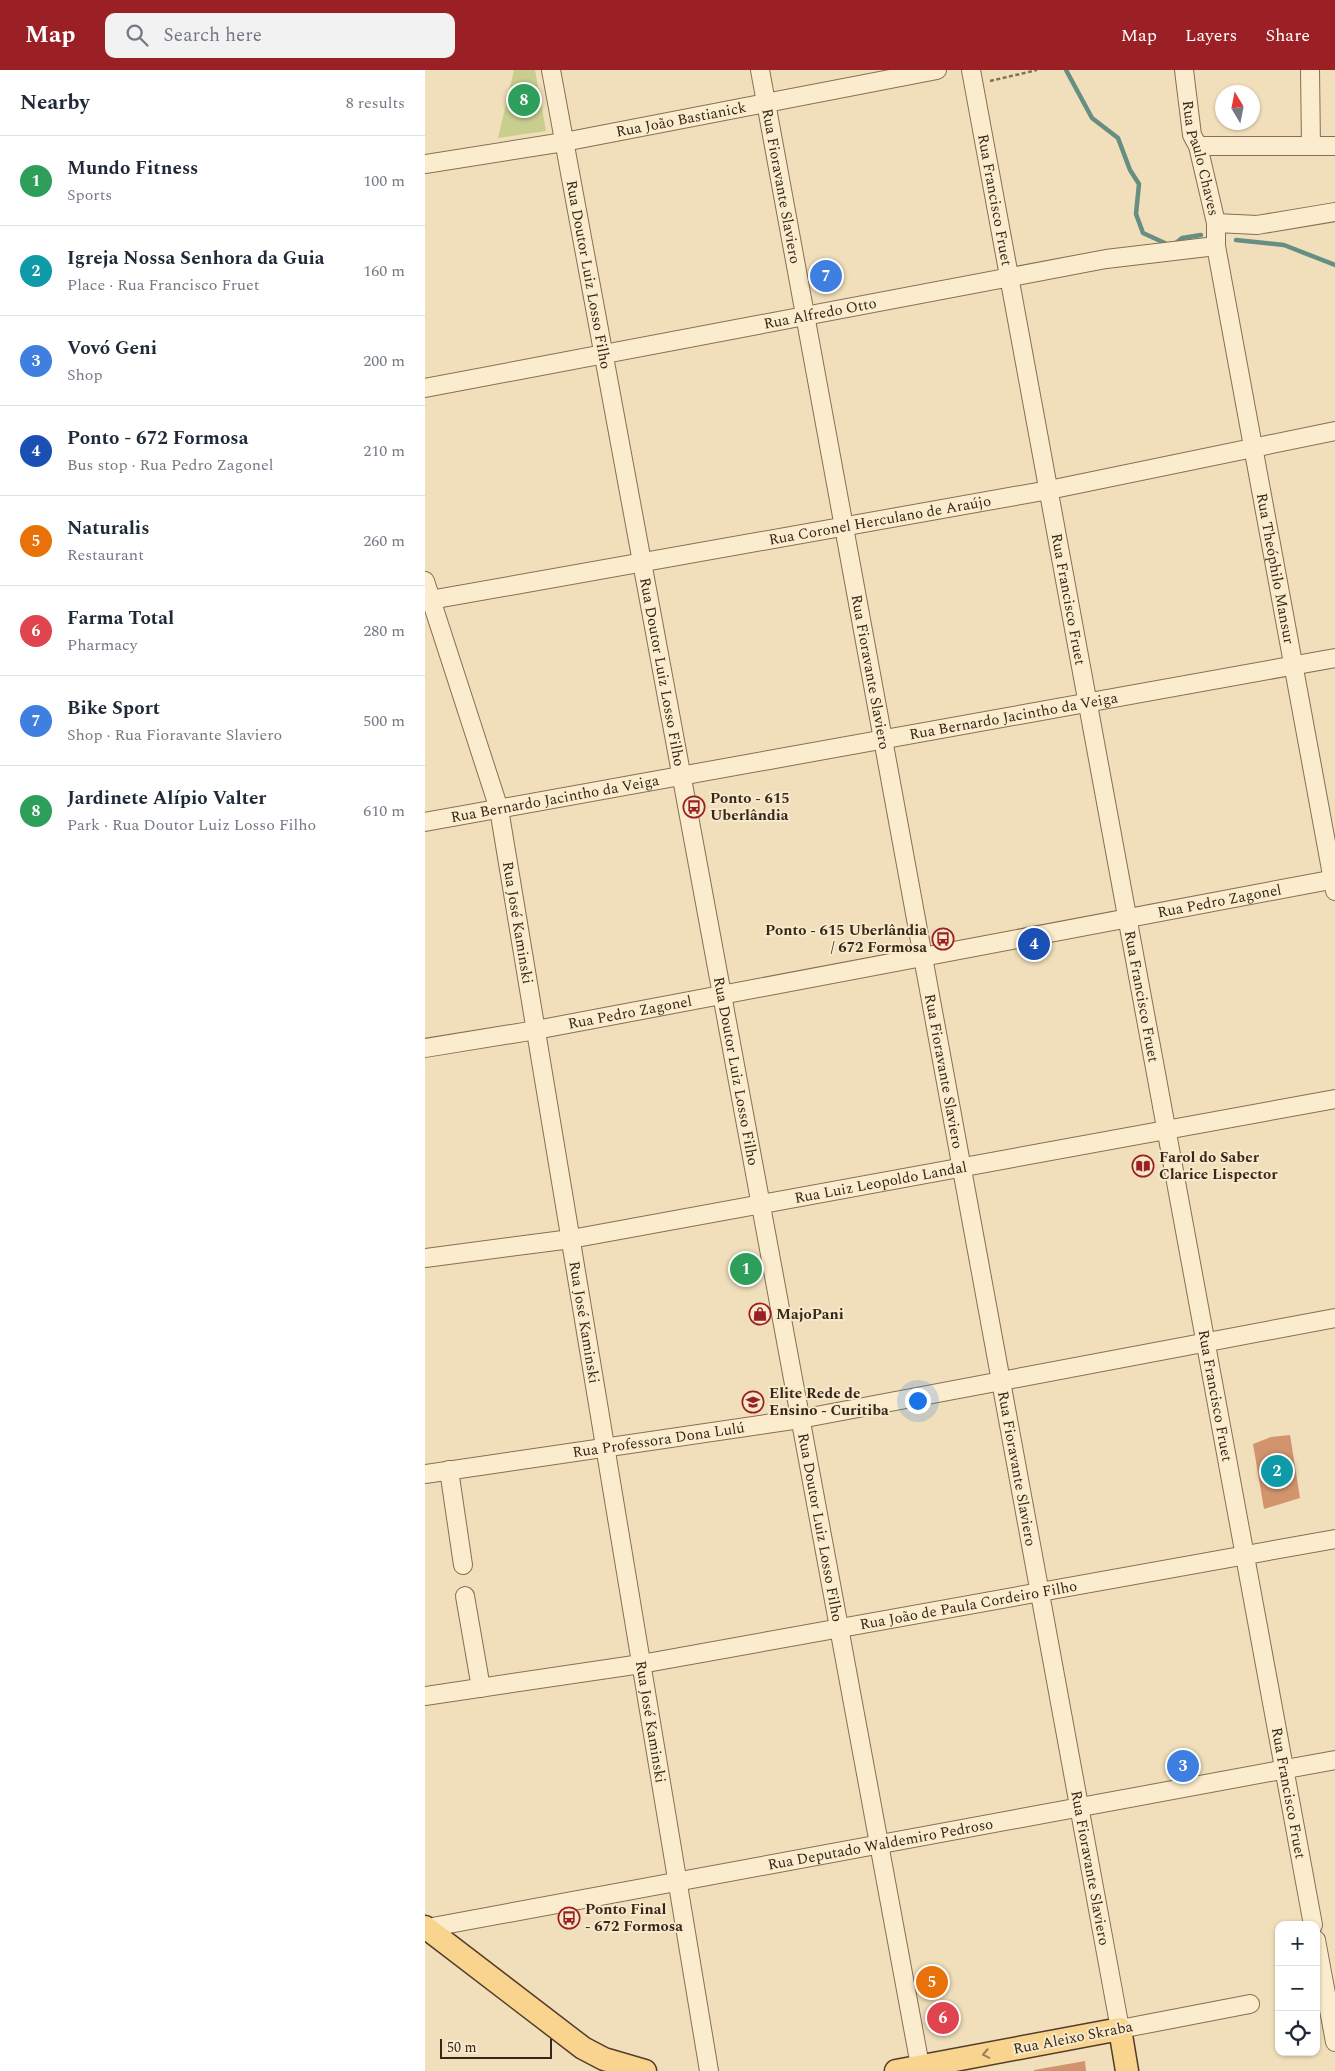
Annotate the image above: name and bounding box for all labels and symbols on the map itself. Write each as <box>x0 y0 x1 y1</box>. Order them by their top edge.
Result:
pin: 8 <box>508 81 540 119</box>
north arrow <box>1215 85 1260 130</box>
street label: Rua João Bastianick <box>614 96 748 143</box>
street label: Rua Paulo Chaves <box>1176 99 1225 218</box>
street label: Rua Fioravante Slaviero <box>756 107 807 266</box>
street label: Rua Francisco Fruet <box>972 132 1018 268</box>
street label: Rua Doutor Luiz Losso Filho <box>560 178 618 371</box>
pin: 7 <box>810 257 842 295</box>
street label: Rua Alfredo Otto <box>762 291 878 335</box>
street label: Rua Coronel Herculano de Araújo <box>767 489 993 551</box>
street label: Rua Theóphilo Mansur <box>1250 491 1301 646</box>
street label: Rua Francisco Fruet <box>1045 531 1092 667</box>
street label: Rua Doutor Luiz Losso Filho <box>634 575 691 768</box>
street label: Rua Fioravante Slaviero <box>845 592 896 751</box>
street label: Rua Bernardo Jacintho da Veiga <box>907 686 1120 746</box>
street label: Rua Bernardo Jacintho da Veiga <box>449 768 662 829</box>
place label: Ponto - 615 Uberlândia <box>710 787 790 827</box>
bus stop icon: Ponto - 615 Uberlândia <box>682 795 706 819</box>
street label: Rua José Kaminski <box>496 860 539 986</box>
street label: Rua Pedro Zagonel <box>1156 878 1283 924</box>
place label: Ponto - 615 Uberlândia / 672 Formosa <box>765 919 927 959</box>
pin: 4 <box>1018 925 1050 963</box>
bus stop icon: Ponto - 615 Uberlândia / 672 Formosa <box>931 927 955 951</box>
street label: Rua Francisco Fruet <box>1118 929 1165 1064</box>
street label: Rua Doutor Luiz Losso Filho <box>707 975 765 1167</box>
street label: Rua Pedro Zagonel <box>566 989 694 1035</box>
street label: Rua Fioravante Slaviero <box>918 992 970 1151</box>
place label: Farol do Saber Clarice Lispector <box>1159 1146 1278 1186</box>
library icon: Farol do Saber Clarice Lispector <box>1131 1154 1155 1178</box>
street label: Rua Luiz Leopoldo Landal <box>792 1155 969 1209</box>
pin: 1 <box>730 1250 762 1288</box>
street label: Rua José Kaminski <box>563 1259 606 1385</box>
shop icon: MajoPani <box>748 1302 772 1326</box>
place label: MajoPani <box>776 1303 844 1326</box>
street label: Rua Francisco Fruet <box>1192 1328 1239 1463</box>
place label: Elite Rede de Ensino - Curitiba <box>769 1382 889 1422</box>
your location <box>905 1388 931 1414</box>
street label: Rua Fioravante Slaviero <box>991 1389 1043 1548</box>
school or university icon: Elite Rede de Ensino - Curitiba <box>741 1390 765 1414</box>
street label: Rua Professora Dona Lulú <box>571 1416 746 1464</box>
street label: Rua Doutor Luiz Losso Filho <box>792 1431 849 1624</box>
pin: 2 <box>1261 1452 1293 1490</box>
street label: Rua João de Paula Cordeiro Filho <box>858 1574 1079 1636</box>
street label: Rua José Kaminski <box>629 1659 672 1785</box>
street label: Rua Francisco Fruet <box>1265 1725 1312 1861</box>
pin: 3 <box>1167 1747 1199 1785</box>
street label: Rua Fioravante Slaviero <box>1065 1788 1116 1947</box>
street label: Rua Deputado Waldemiro Pedroso <box>766 1812 995 1876</box>
place label: Ponto Final - 672 Formosa <box>585 1898 683 1938</box>
bus stop icon: Ponto Final - 672 Formosa <box>557 1906 581 1930</box>
pin: 5 <box>916 1963 948 2001</box>
pin: 6 <box>927 1999 959 2037</box>
street label: Rua Aleixo Skraba <box>1011 2015 1135 2061</box>
scale bar <box>440 2036 553 2059</box>
one-way arrow <box>981 2048 990 2059</box>

